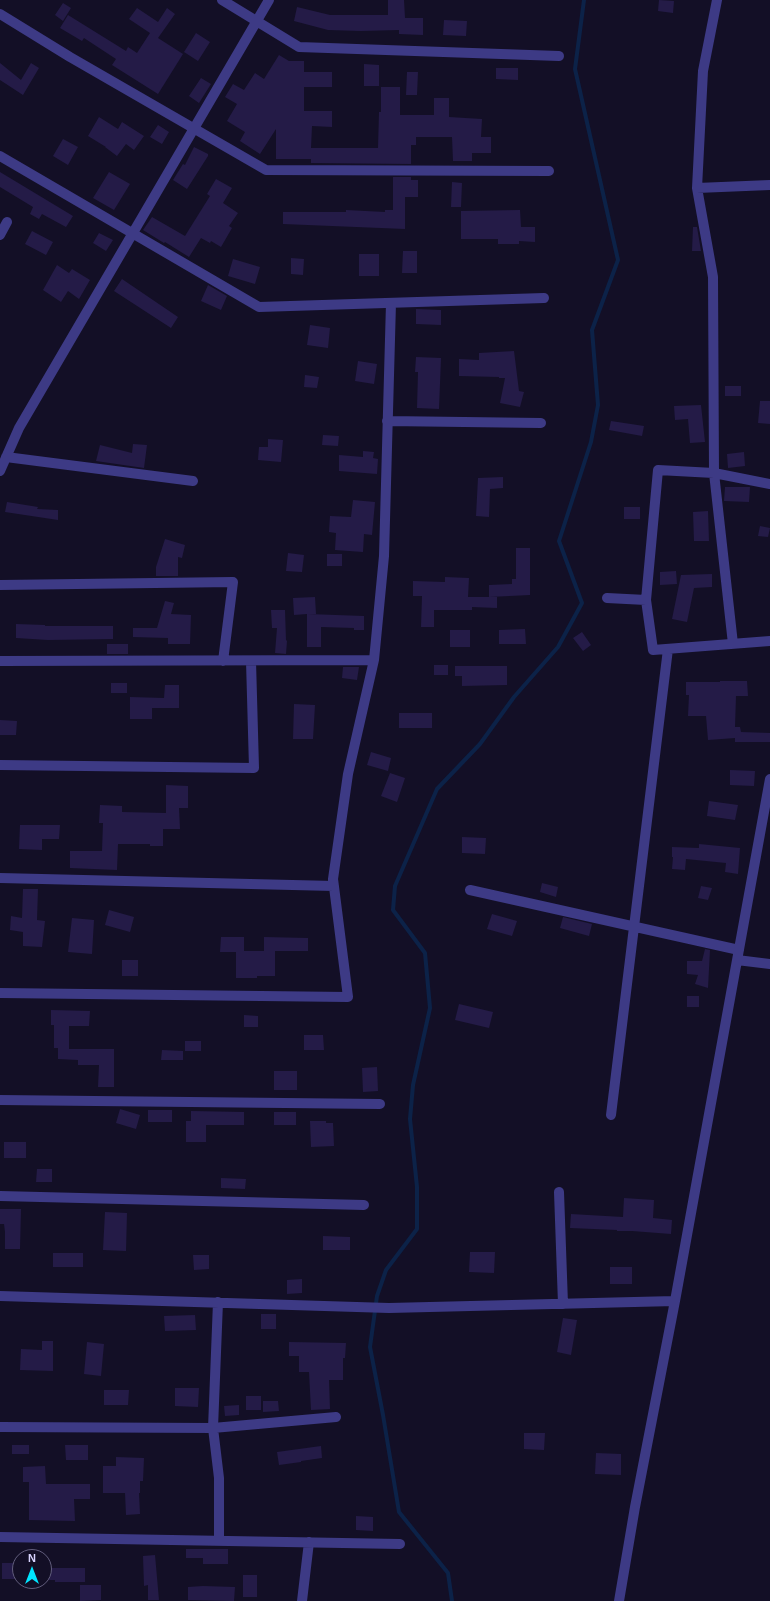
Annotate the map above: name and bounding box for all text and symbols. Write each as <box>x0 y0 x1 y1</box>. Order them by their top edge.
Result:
north arrow <box>12 1549 52 1589</box>
text: N <box>28 1552 36 1564</box>

